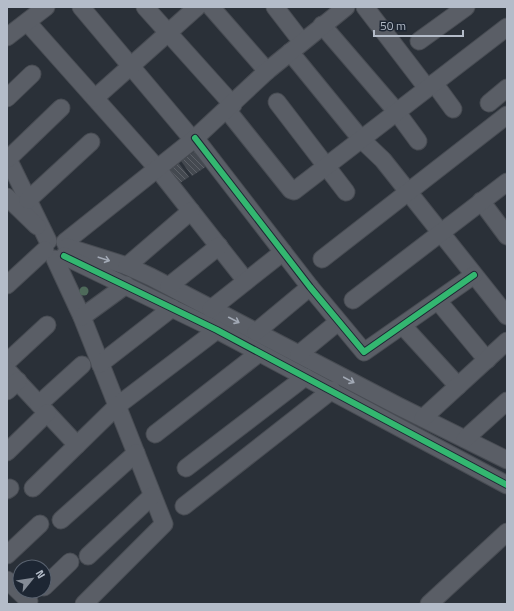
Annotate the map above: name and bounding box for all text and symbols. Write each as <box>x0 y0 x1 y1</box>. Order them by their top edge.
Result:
scale bar <box>374 12 463 38</box>
text: 50 m <box>380 16 406 35</box>
one-way arrow <box>97 256 110 263</box>
one-way arrow <box>228 317 240 325</box>
one-way arrow <box>343 377 355 385</box>
north arrow <box>12 559 52 599</box>
text: N <box>32 567 49 581</box>

